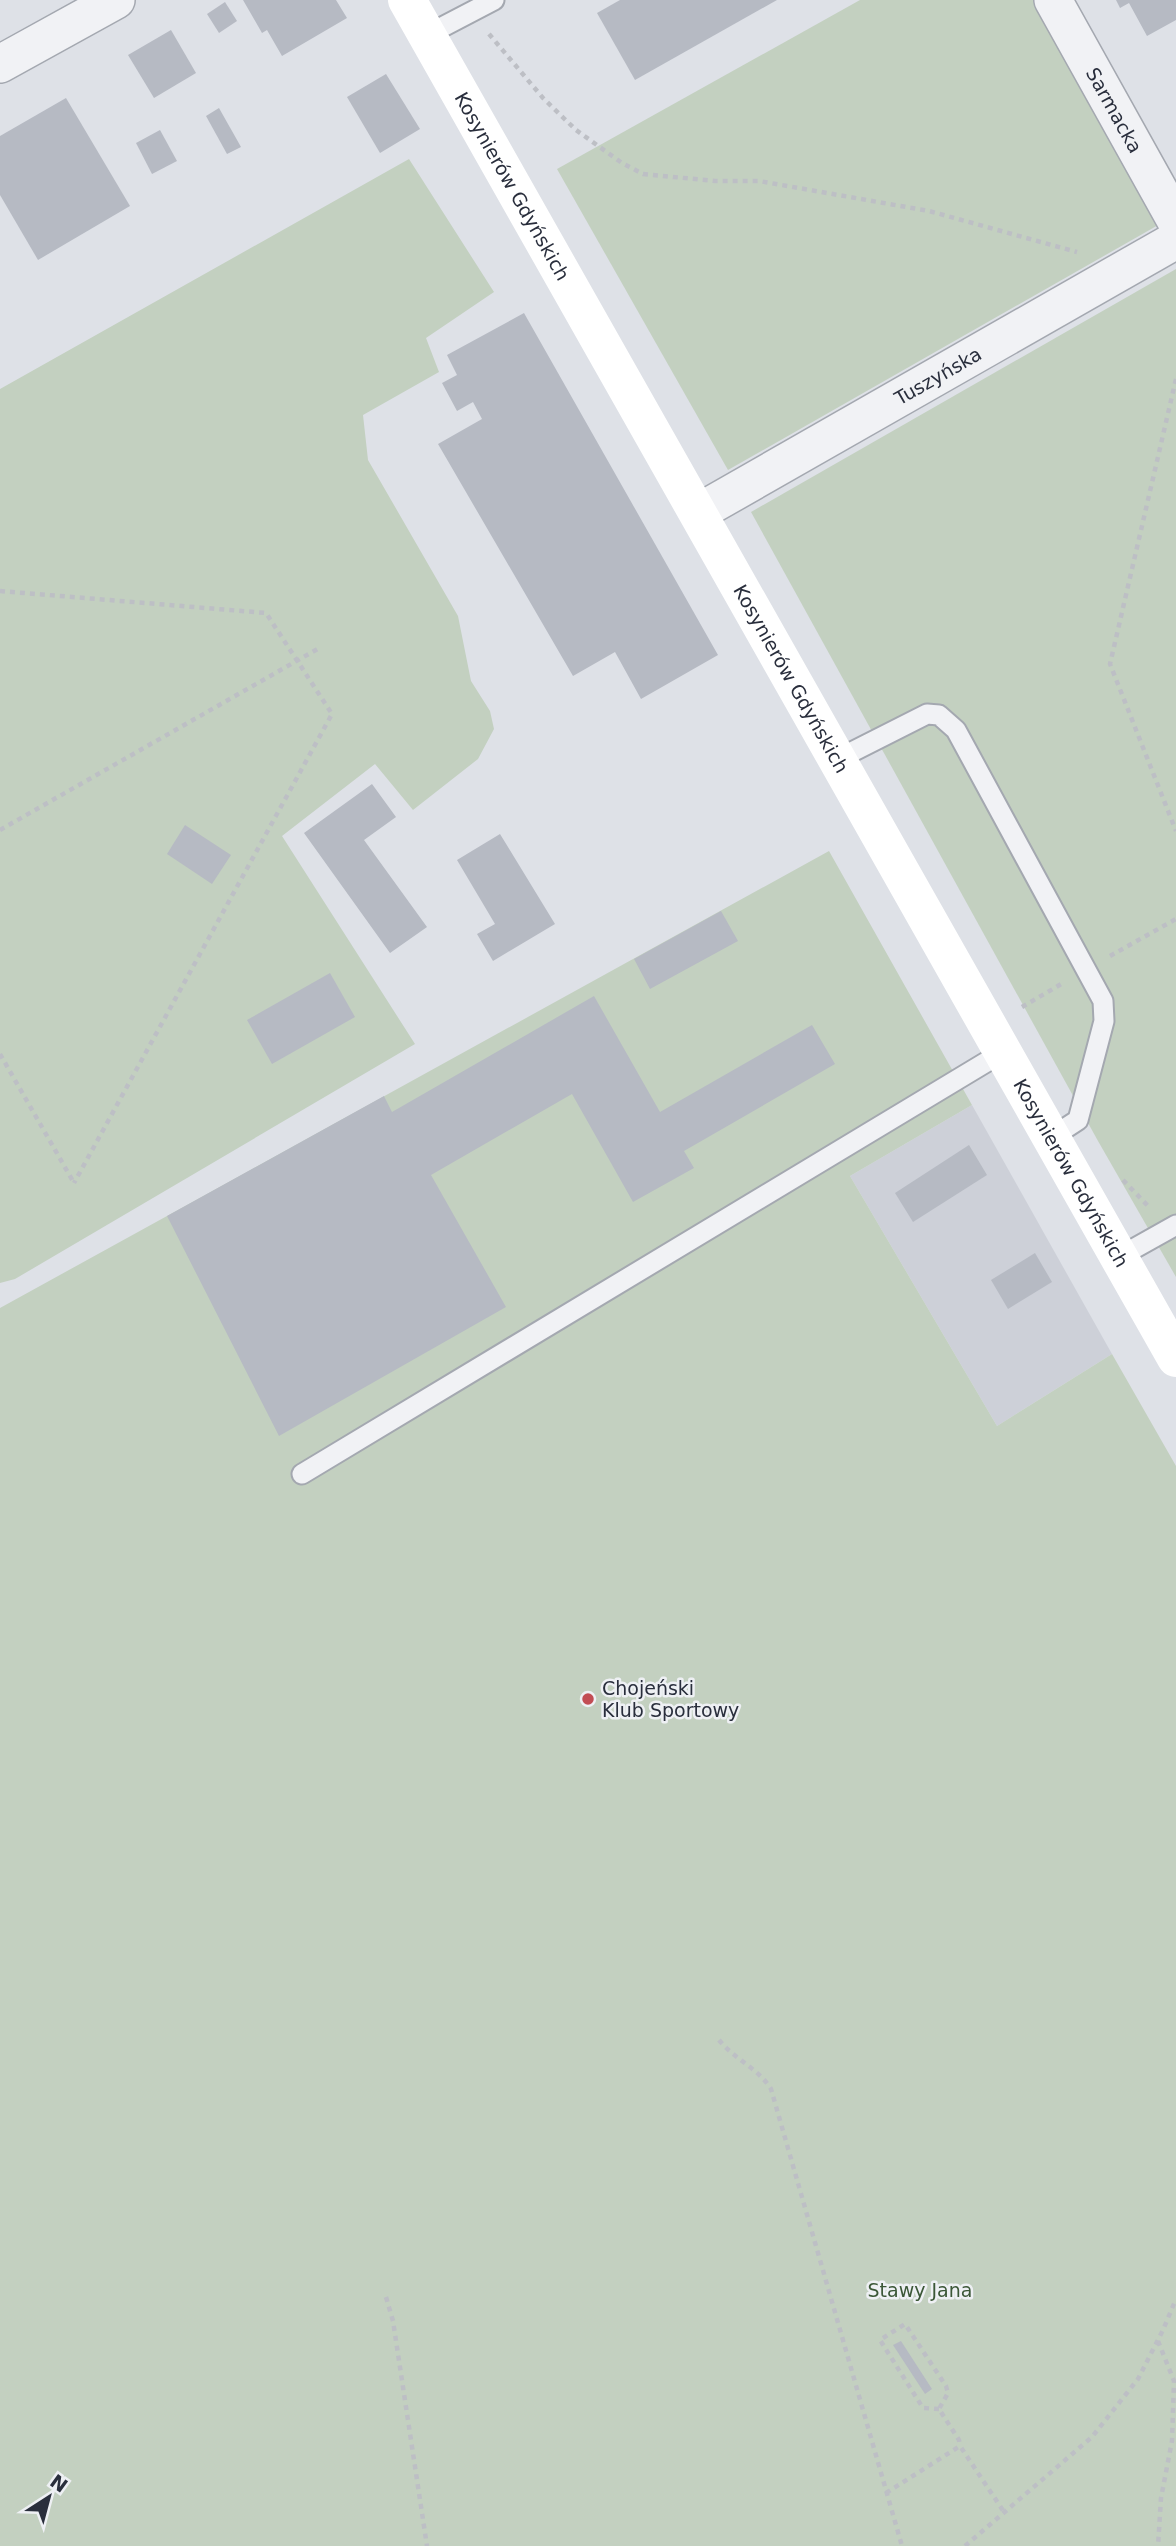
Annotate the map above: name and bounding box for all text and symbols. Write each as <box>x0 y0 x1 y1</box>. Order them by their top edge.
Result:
street label: Sarmacka <box>1082 64 1147 157</box>
street label: Kosynierów Gdyńskich <box>450 88 574 284</box>
street label: Tuszyńska <box>890 342 985 410</box>
street label: Kosynierów Gdyńskich <box>729 581 853 777</box>
street label: Kosynierów Gdyńskich <box>1009 1075 1133 1271</box>
place label: Chojeński Klub Sportowy <box>602 1677 739 1721</box>
marker: Chojeński Klub Sportowy <box>580 1691 596 1707</box>
park label: Stawy Jana <box>868 2279 972 2301</box>
north arrow <box>14 2462 84 2532</box>
text: N <box>46 2470 72 2497</box>

